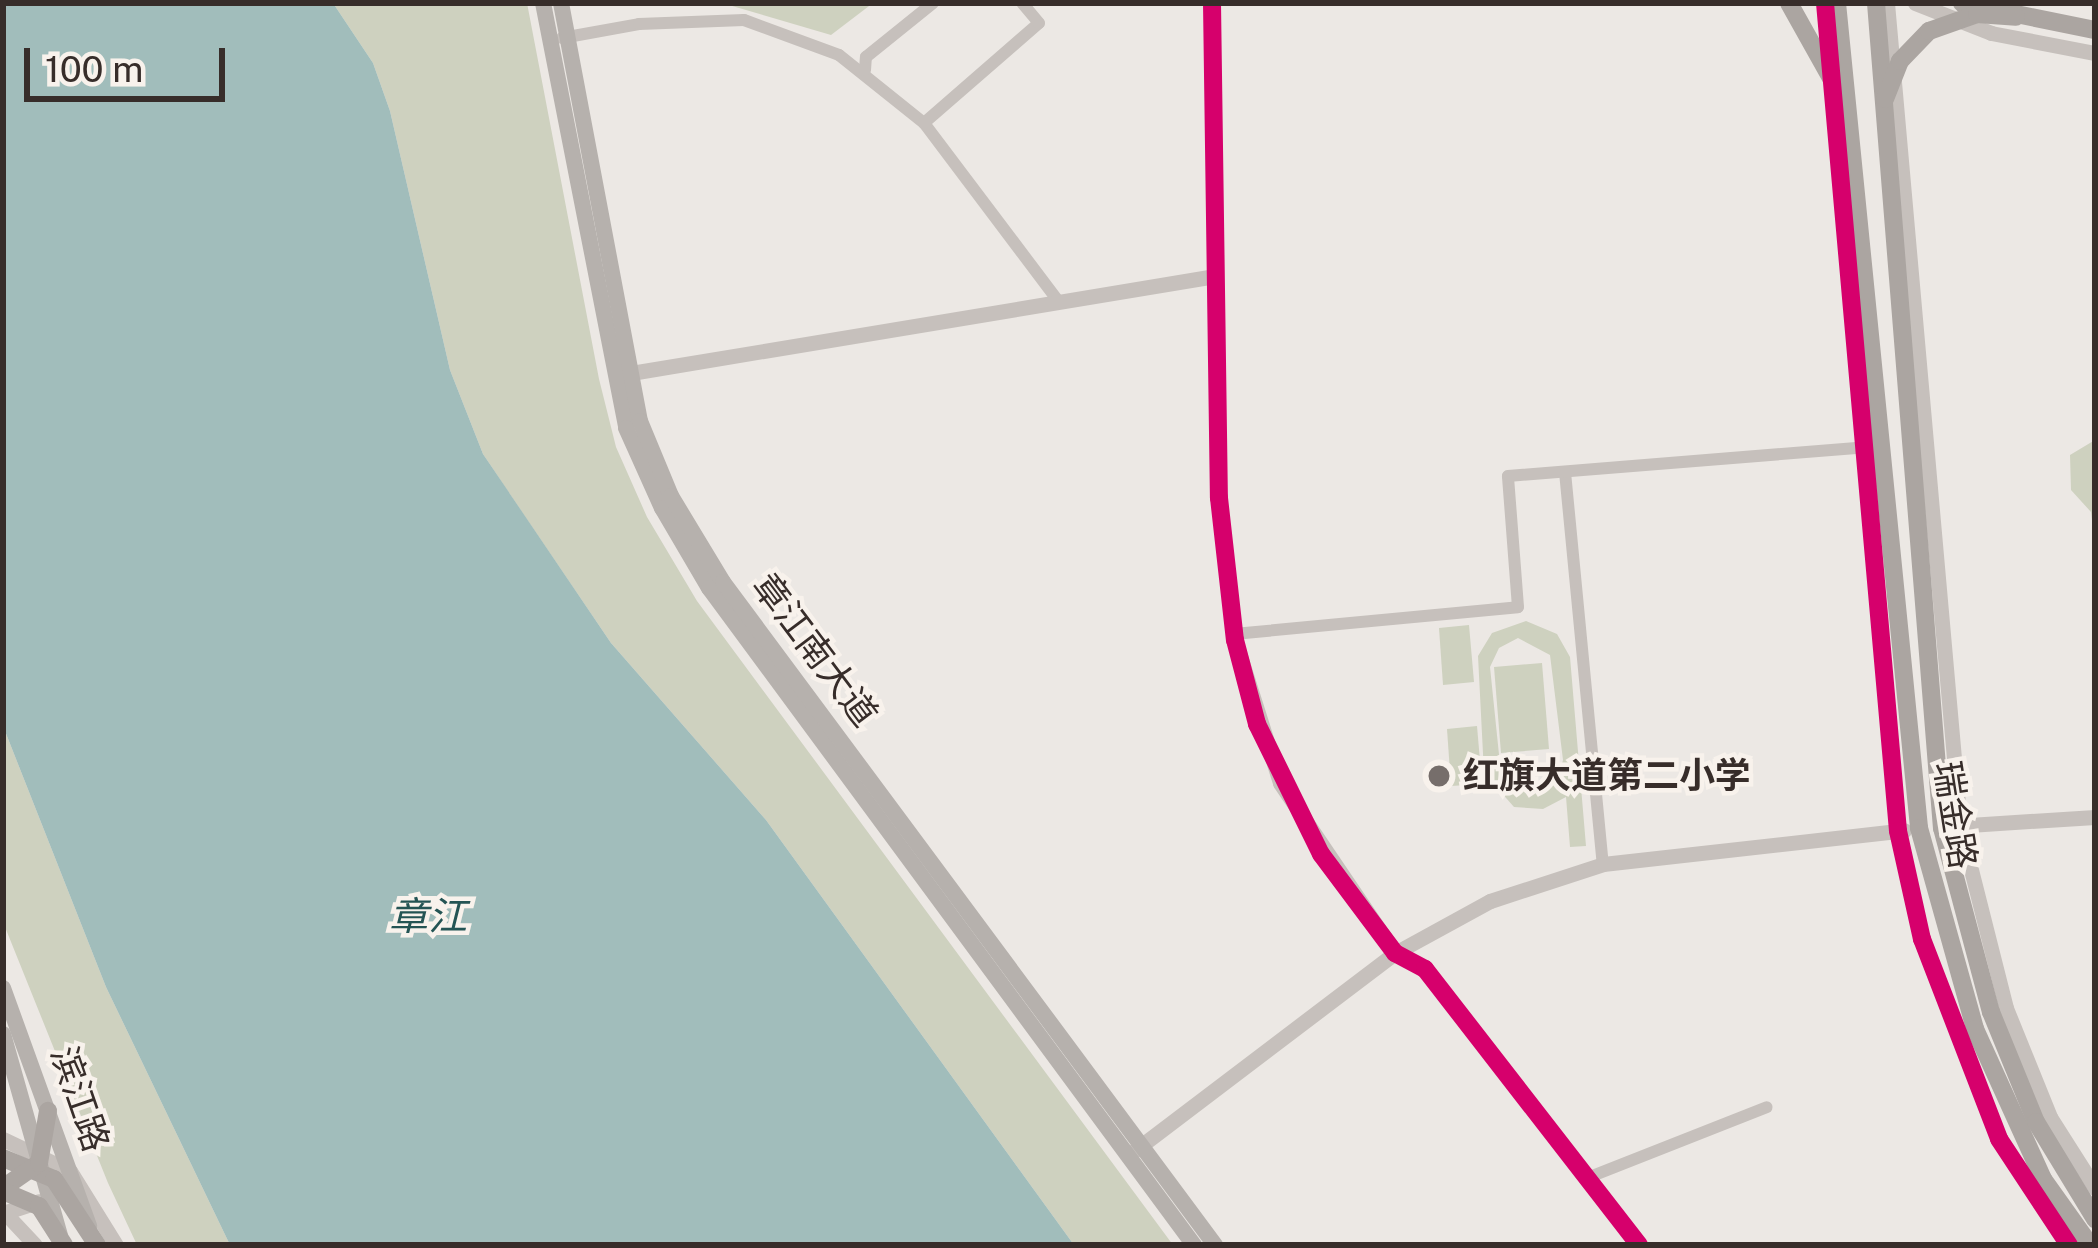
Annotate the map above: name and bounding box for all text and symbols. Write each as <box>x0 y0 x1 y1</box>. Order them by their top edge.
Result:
scale bar <box>30 24 231 98</box>
text: 100 m <box>45 48 143 90</box>
street label: 章江南大道 <box>744 565 886 735</box>
place label: 红旗大道第二小学 <box>1463 754 1751 798</box>
street label: 瑞金路 <box>1925 758 1985 872</box>
marker: 红旗大道第二小学 <box>1426 763 1452 789</box>
water label: 章江 <box>389 893 467 939</box>
street label: 滨江路 <box>42 1041 118 1157</box>

